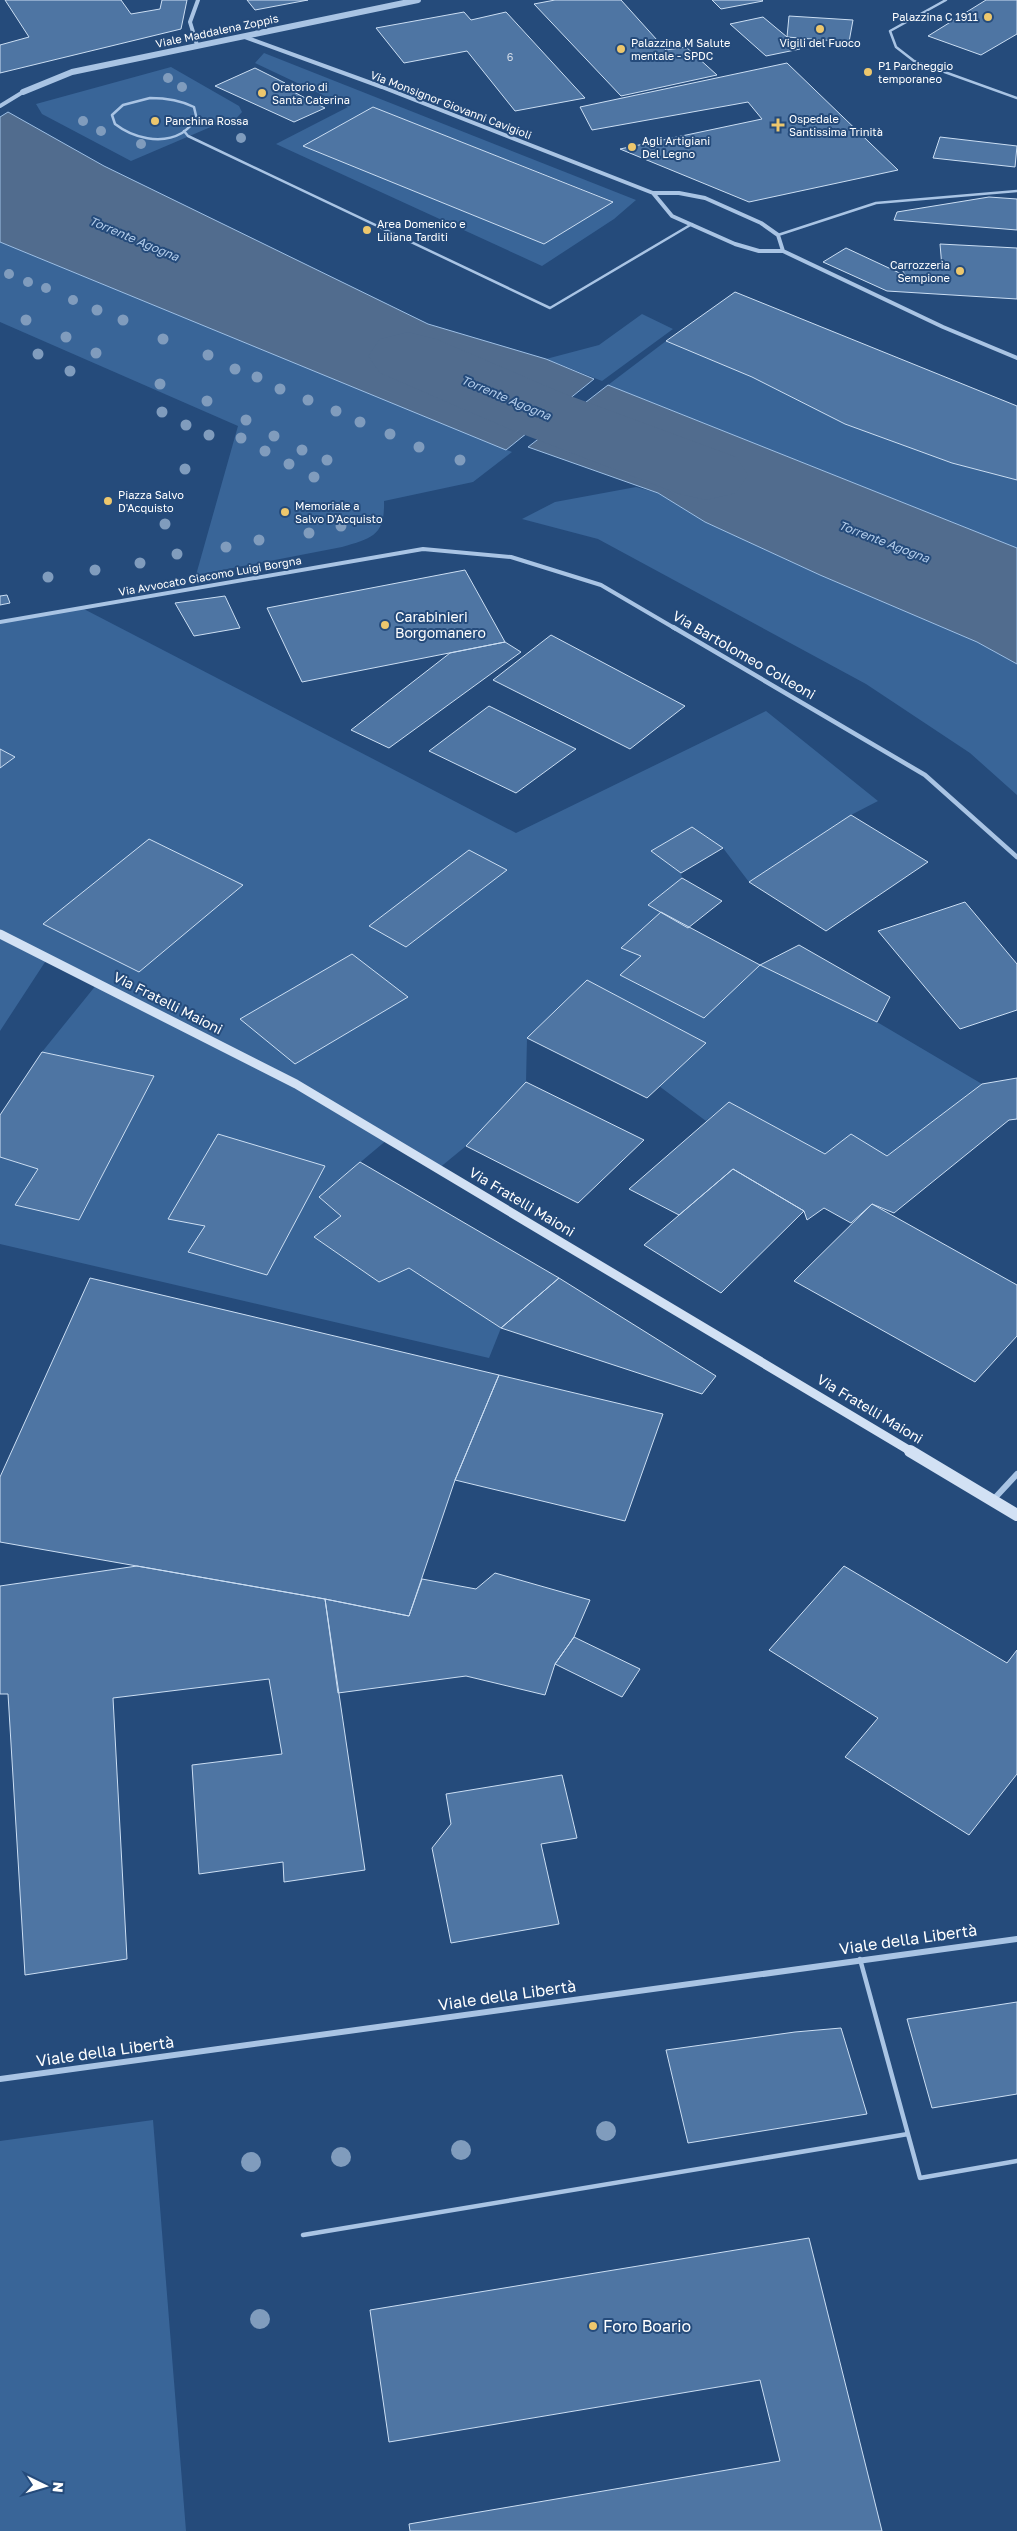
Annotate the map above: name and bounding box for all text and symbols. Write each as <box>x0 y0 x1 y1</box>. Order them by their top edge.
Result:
place label: Palazzina C 1911 <box>892 10 978 23</box>
street label: Viale Maddalena Zoppis <box>154 11 280 50</box>
marker: Palazzina C 1911 <box>982 11 994 23</box>
marker: Vigili del Fuoco <box>814 23 826 35</box>
place label: Palazzina M Salute mentale - SPDC <box>631 36 730 62</box>
place label: Vigili del Fuoco <box>779 36 861 49</box>
marker: Palazzina M Salute mentale - SPDC <box>615 43 627 55</box>
house number: 6 <box>507 50 514 63</box>
place label: P1 Parcheggio temporaneo <box>878 59 953 85</box>
marker: P1 Parcheggio temporaneo <box>862 66 874 78</box>
street label: Via Monsignor Giovanni Cavigioli <box>369 68 534 141</box>
place label: Oratorio di Santa Caterina <box>272 80 350 106</box>
marker: Oratorio di Santa Caterina <box>256 87 268 99</box>
place label: Ospedale Santissima Trinità <box>789 112 883 138</box>
place label: Panchina Rossa <box>165 114 248 127</box>
marker: Panchina Rossa <box>149 115 161 127</box>
marker: Ospedale Santissima Trinità <box>771 118 785 132</box>
place label: Agli Artigiani Del Legno <box>642 134 710 160</box>
marker: Agli Artigiani Del Legno <box>626 141 638 153</box>
water label: Torrente Agogna <box>87 213 182 265</box>
place label: Area Domenico e Liliana Tarditi <box>377 217 466 243</box>
marker: Area Domenico e Liliana Tarditi <box>361 224 373 236</box>
place label: Carrozzeria Sempione <box>890 258 950 284</box>
marker: Carrozzeria Sempione <box>954 265 966 277</box>
water label: Torrente Agogna <box>459 372 554 424</box>
place label: Piazza Salvo D'Acquisto <box>118 488 184 514</box>
marker: Piazza Salvo D'Acquisto <box>102 495 114 507</box>
place label: Memoriale a Salvo D'Acquisto <box>295 499 383 525</box>
marker: Memoriale a Salvo D'Acquisto <box>279 506 291 518</box>
water label: Torrente Agogna <box>837 517 933 566</box>
street label: Via Avvocato Giacomo Luigi Borgna <box>117 553 302 598</box>
street label: Via Bartolomeo Colleoni <box>670 607 819 703</box>
place label: Carabinieri Borgomanero <box>395 608 486 641</box>
marker: Carabinieri Borgomanero <box>379 619 391 631</box>
street label: Via Fratelli Maioni <box>111 968 226 1037</box>
street label: Via Fratelli Maioni <box>466 1163 578 1240</box>
street label: Via Fratelli Maioni <box>814 1370 926 1447</box>
street label: Viale della Libertà <box>838 1919 978 1959</box>
street label: Viale della Libertà <box>437 1975 577 2015</box>
street label: Viale della Libertà <box>35 2031 175 2071</box>
place label: Foro Boario <box>603 2316 691 2336</box>
marker: Foro Boario <box>587 2320 599 2332</box>
north arrow <box>20 2461 70 2511</box>
text: N <box>50 2481 67 2493</box>

